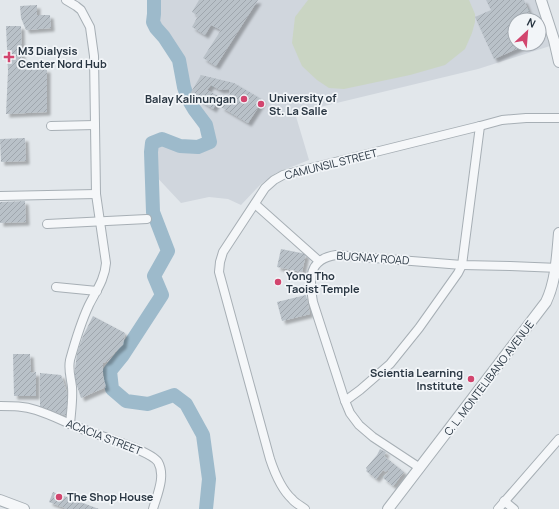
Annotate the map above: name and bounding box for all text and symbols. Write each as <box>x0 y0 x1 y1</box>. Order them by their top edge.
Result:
north arrow <box>507 12 547 52</box>
text: N <box>525 14 539 31</box>
place label: M3 Dialysis Center Nord Hub <box>18 43 107 71</box>
marker: M3 Dialysis Center Nord Hub <box>3 51 15 63</box>
place label: University of St. La Salle <box>269 90 337 118</box>
place label: Balay Kalinungan <box>145 91 236 106</box>
marker: Balay Kalinungan <box>239 94 249 104</box>
marker: University of St. La Salle <box>256 99 266 109</box>
street label: CAMUNSIL STREET <box>283 145 379 182</box>
street label: BUGNAY ROAD <box>336 247 410 268</box>
place label: Yong Tho Taoist Temple <box>286 268 360 296</box>
marker: Yong Tho Taoist Temple <box>273 277 283 287</box>
street label: C. L. MONTELIBANO AVENUE <box>440 317 537 438</box>
place label: Scientia Learning Institute <box>370 365 463 393</box>
marker: Scientia Learning Institute <box>466 374 476 384</box>
street label: ACACIA STREET <box>64 415 145 458</box>
place label: The Shop House <box>67 489 154 504</box>
marker: The Shop House <box>54 492 64 502</box>

